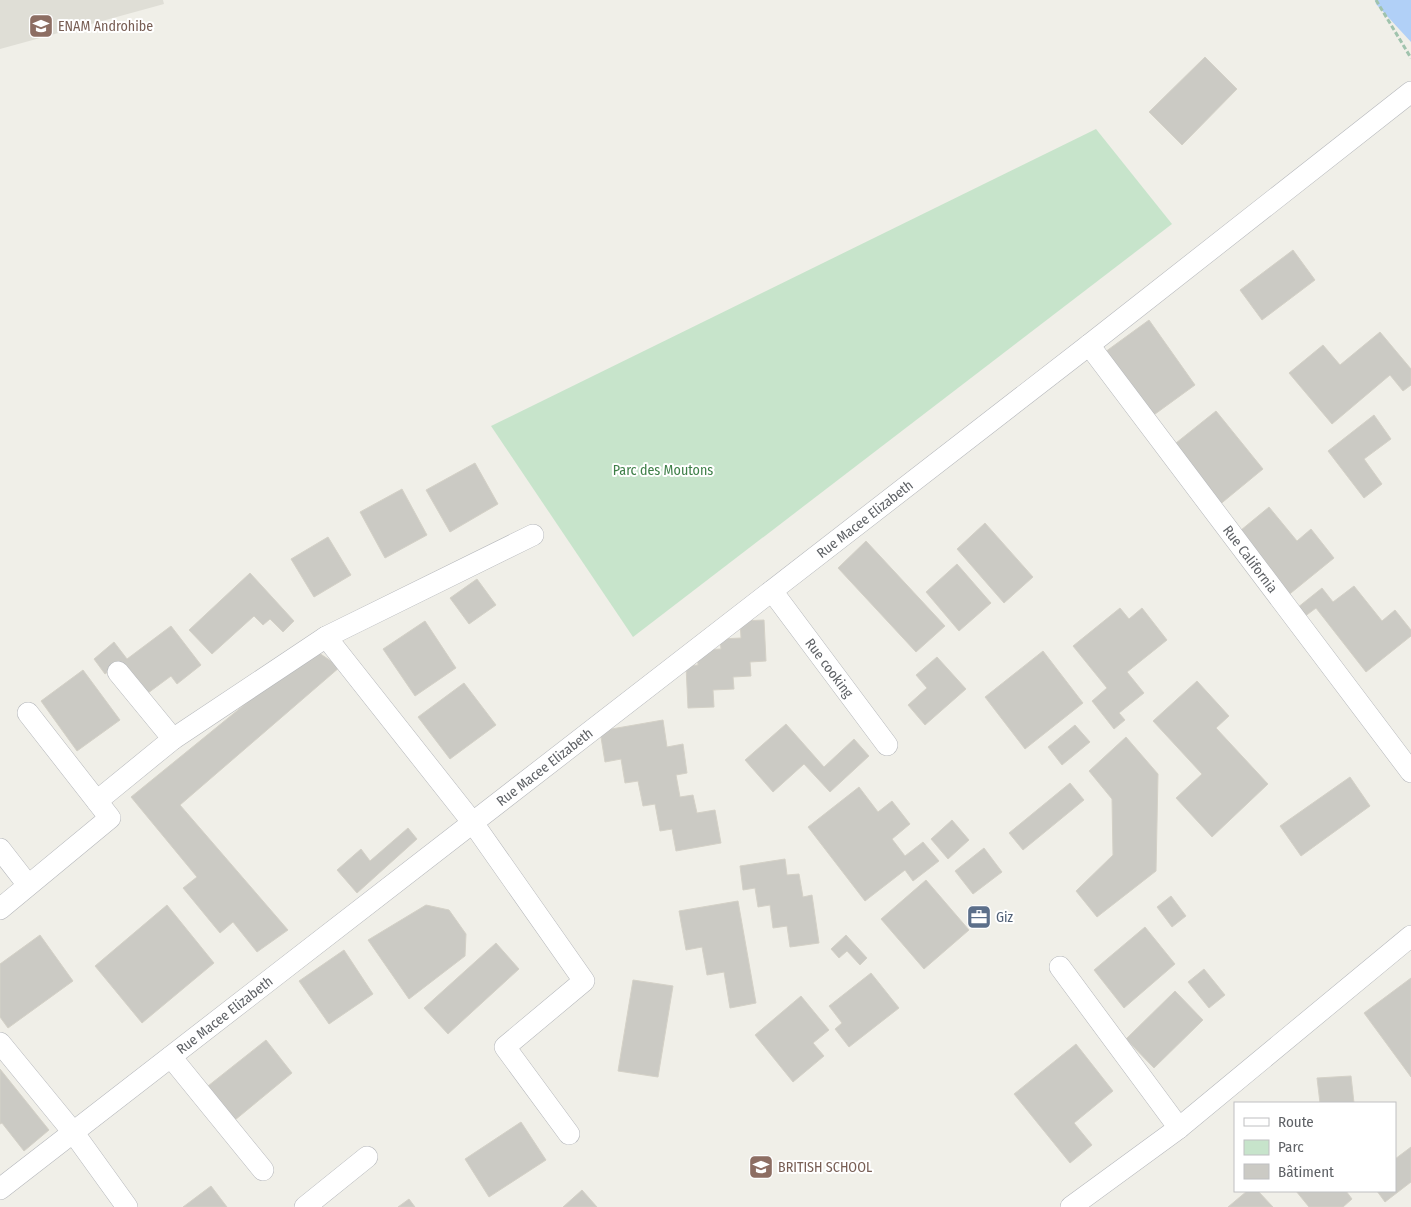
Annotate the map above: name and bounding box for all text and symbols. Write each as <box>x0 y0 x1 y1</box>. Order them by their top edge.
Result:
school or university icon: ENAM Androhibe <box>28 13 54 39</box>
place label: ENAM Androhibe <box>58 18 153 35</box>
park label: Parc des Moutons <box>613 462 713 479</box>
street label: Rue Macee Elizabeth <box>813 477 917 562</box>
street label: Rue California <box>1219 522 1281 597</box>
street label: Rue cooking <box>801 635 857 702</box>
street label: Rue Macee Elizabeth <box>493 725 596 810</box>
office icon: Giz <box>966 904 992 930</box>
place label: Giz <box>996 909 1014 926</box>
street label: Rue Macee Elizabeth <box>173 973 276 1058</box>
legend <box>1234 1102 1396 1192</box>
text: Route <box>1278 1113 1314 1131</box>
text: Parc <box>1278 1138 1304 1156</box>
school or university icon: BRITISH SCHOOL <box>748 1154 774 1180</box>
place label: BRITISH SCHOOL <box>778 1159 872 1176</box>
text: Bâtiment <box>1278 1163 1334 1181</box>

